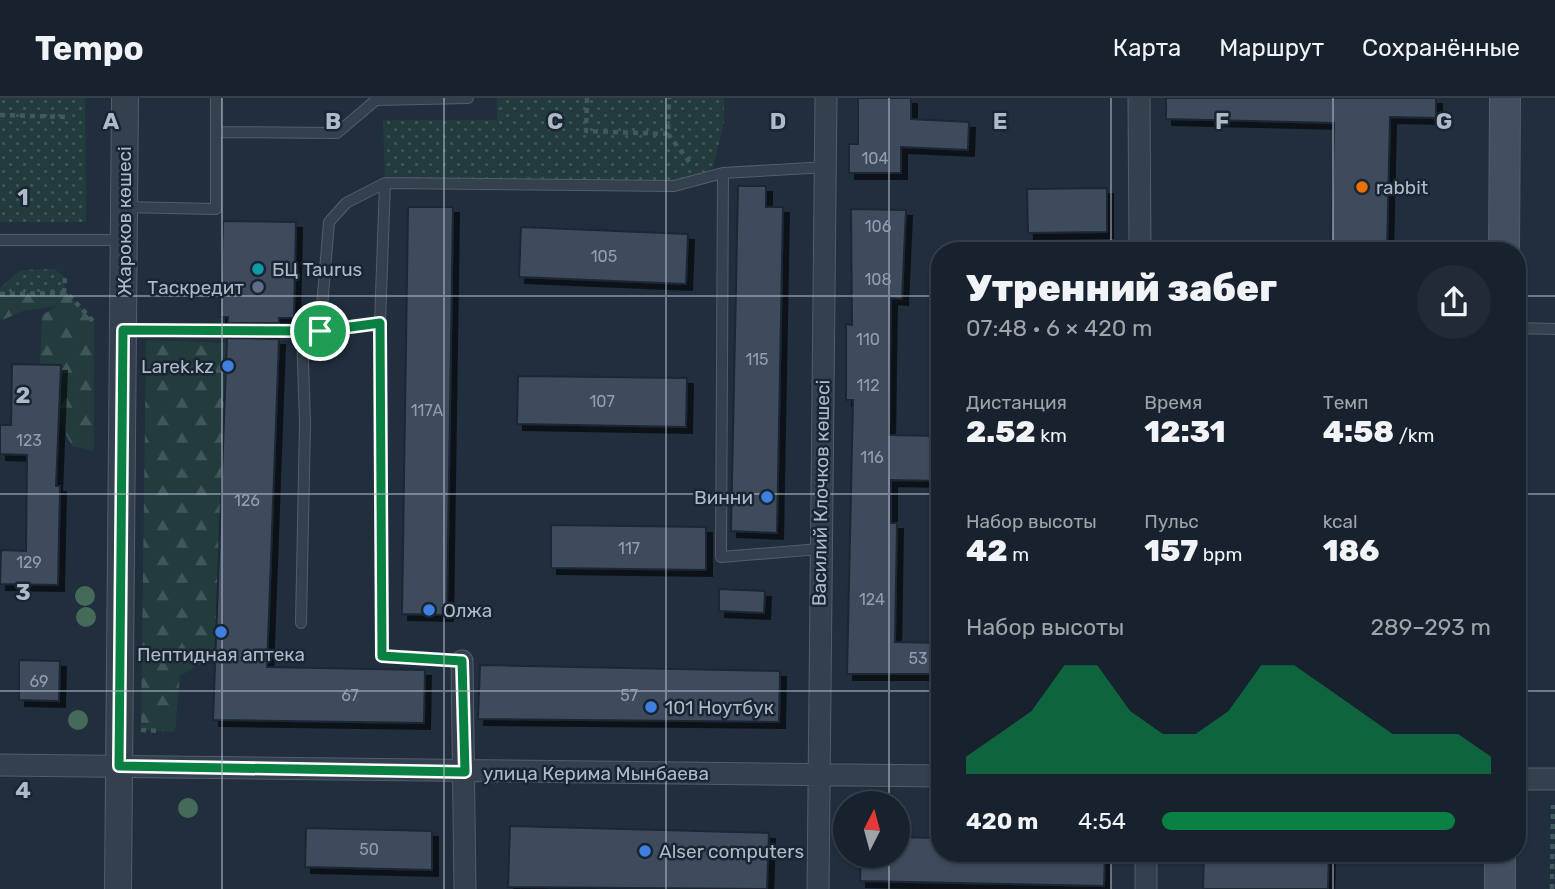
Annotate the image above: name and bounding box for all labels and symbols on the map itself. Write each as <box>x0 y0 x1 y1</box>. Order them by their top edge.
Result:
text: A <box>103 107 120 135</box>
text: B <box>325 107 341 135</box>
text: C <box>547 107 563 135</box>
text: D <box>770 107 786 135</box>
text: E <box>993 107 1007 135</box>
text: F <box>1215 107 1229 135</box>
text: G <box>1436 107 1452 135</box>
street label: Жароков көшесі <box>113 146 136 296</box>
house number: 104 <box>862 149 889 168</box>
place label: rabbit <box>1376 176 1429 199</box>
marker: rabbit <box>1354 179 1370 195</box>
text: 1 <box>17 183 29 211</box>
house number: 106 <box>865 217 892 236</box>
house number: 105 <box>591 247 617 266</box>
place label: БЦ Taurus <box>272 258 362 281</box>
marker: БЦ Taurus <box>250 261 266 277</box>
house number: 108 <box>864 270 892 289</box>
place label: Таскредит <box>147 276 244 299</box>
marker: Таскредит <box>250 279 266 295</box>
pin <box>290 301 350 361</box>
house number: 110 <box>856 330 880 349</box>
house number: 115 <box>745 350 769 369</box>
place label: Larek.kz <box>141 355 214 378</box>
marker: Larek.kz <box>220 358 236 374</box>
house number: 112 <box>856 376 880 395</box>
street label: Василий Клочков көшесі <box>808 380 834 606</box>
text: 2 <box>16 381 30 409</box>
house number: 107 <box>589 392 615 411</box>
house number: 117А <box>411 401 444 420</box>
house number: 123 <box>16 431 42 450</box>
house number: 116 <box>860 448 884 467</box>
place label: Винни <box>694 486 753 509</box>
marker: Винни <box>759 489 775 505</box>
house number: 126 <box>234 491 260 510</box>
house number: 117 <box>618 539 640 558</box>
house number: 129 <box>16 553 42 572</box>
text: 3 <box>15 578 31 606</box>
house number: 124 <box>859 590 885 609</box>
place label: Олжа <box>443 599 492 622</box>
marker: Олжа <box>421 602 437 618</box>
marker: Пептидная аптека <box>213 624 229 640</box>
place label: Пептидная аптека <box>137 643 305 666</box>
house number: 53 <box>908 649 928 668</box>
house number: 69 <box>29 672 49 691</box>
house number: 67 <box>341 686 359 705</box>
house number: 57 <box>620 686 638 705</box>
place label: 101 Ноутбук <box>665 696 774 719</box>
marker: 101 Ноутбук <box>643 699 659 715</box>
street label: улица Керима Мынбаева <box>483 762 709 785</box>
text: 4 <box>15 776 31 804</box>
north arrow <box>833 791 910 868</box>
house number: 50 <box>359 840 379 859</box>
place label: Alser computers <box>659 840 804 863</box>
marker: Alser computers <box>637 843 653 859</box>

